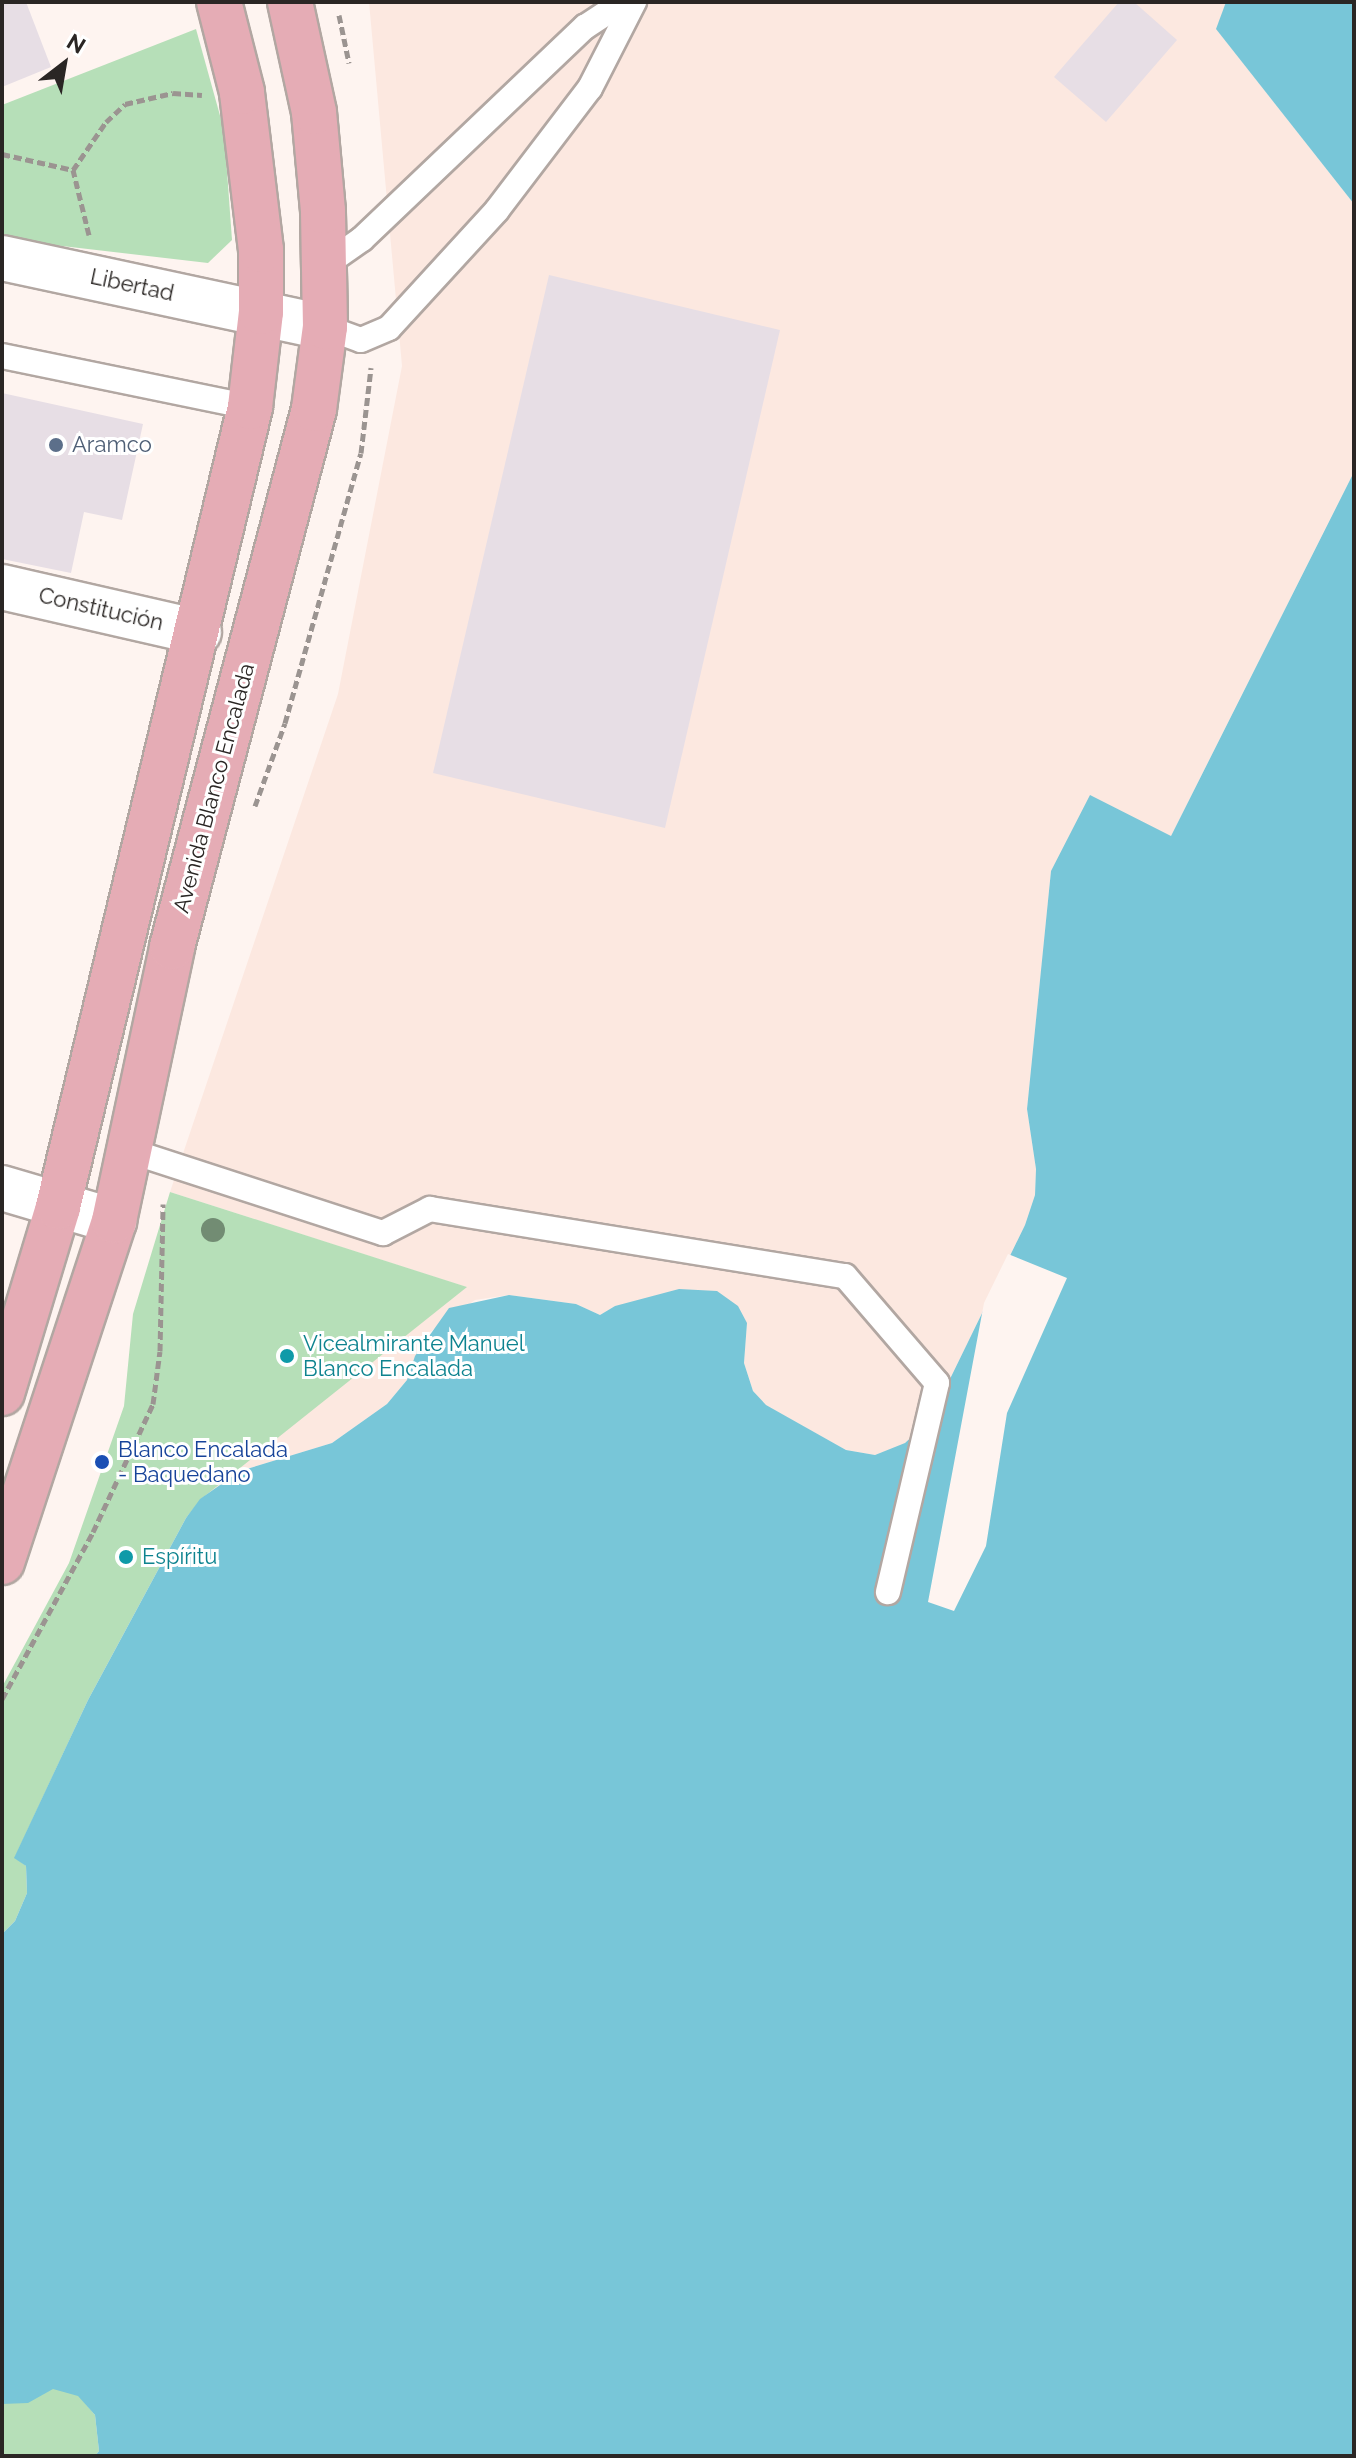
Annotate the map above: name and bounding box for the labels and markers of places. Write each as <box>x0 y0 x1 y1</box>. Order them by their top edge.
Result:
place label: Aramco <box>72 432 152 458</box>
marker: Aramco <box>47 436 65 454</box>
place label: Vicealmirante Manuel Blanco Encalada <box>303 1330 525 1382</box>
marker: Vicealmirante Manuel Blanco Encalada <box>278 1347 296 1365</box>
place label: Blanco Encalada - Baquedano <box>118 1436 288 1488</box>
marker: Blanco Encalada - Baquedano <box>93 1453 111 1471</box>
place label: Espíritu <box>142 1544 217 1570</box>
marker: Espíritu <box>117 1548 135 1566</box>

